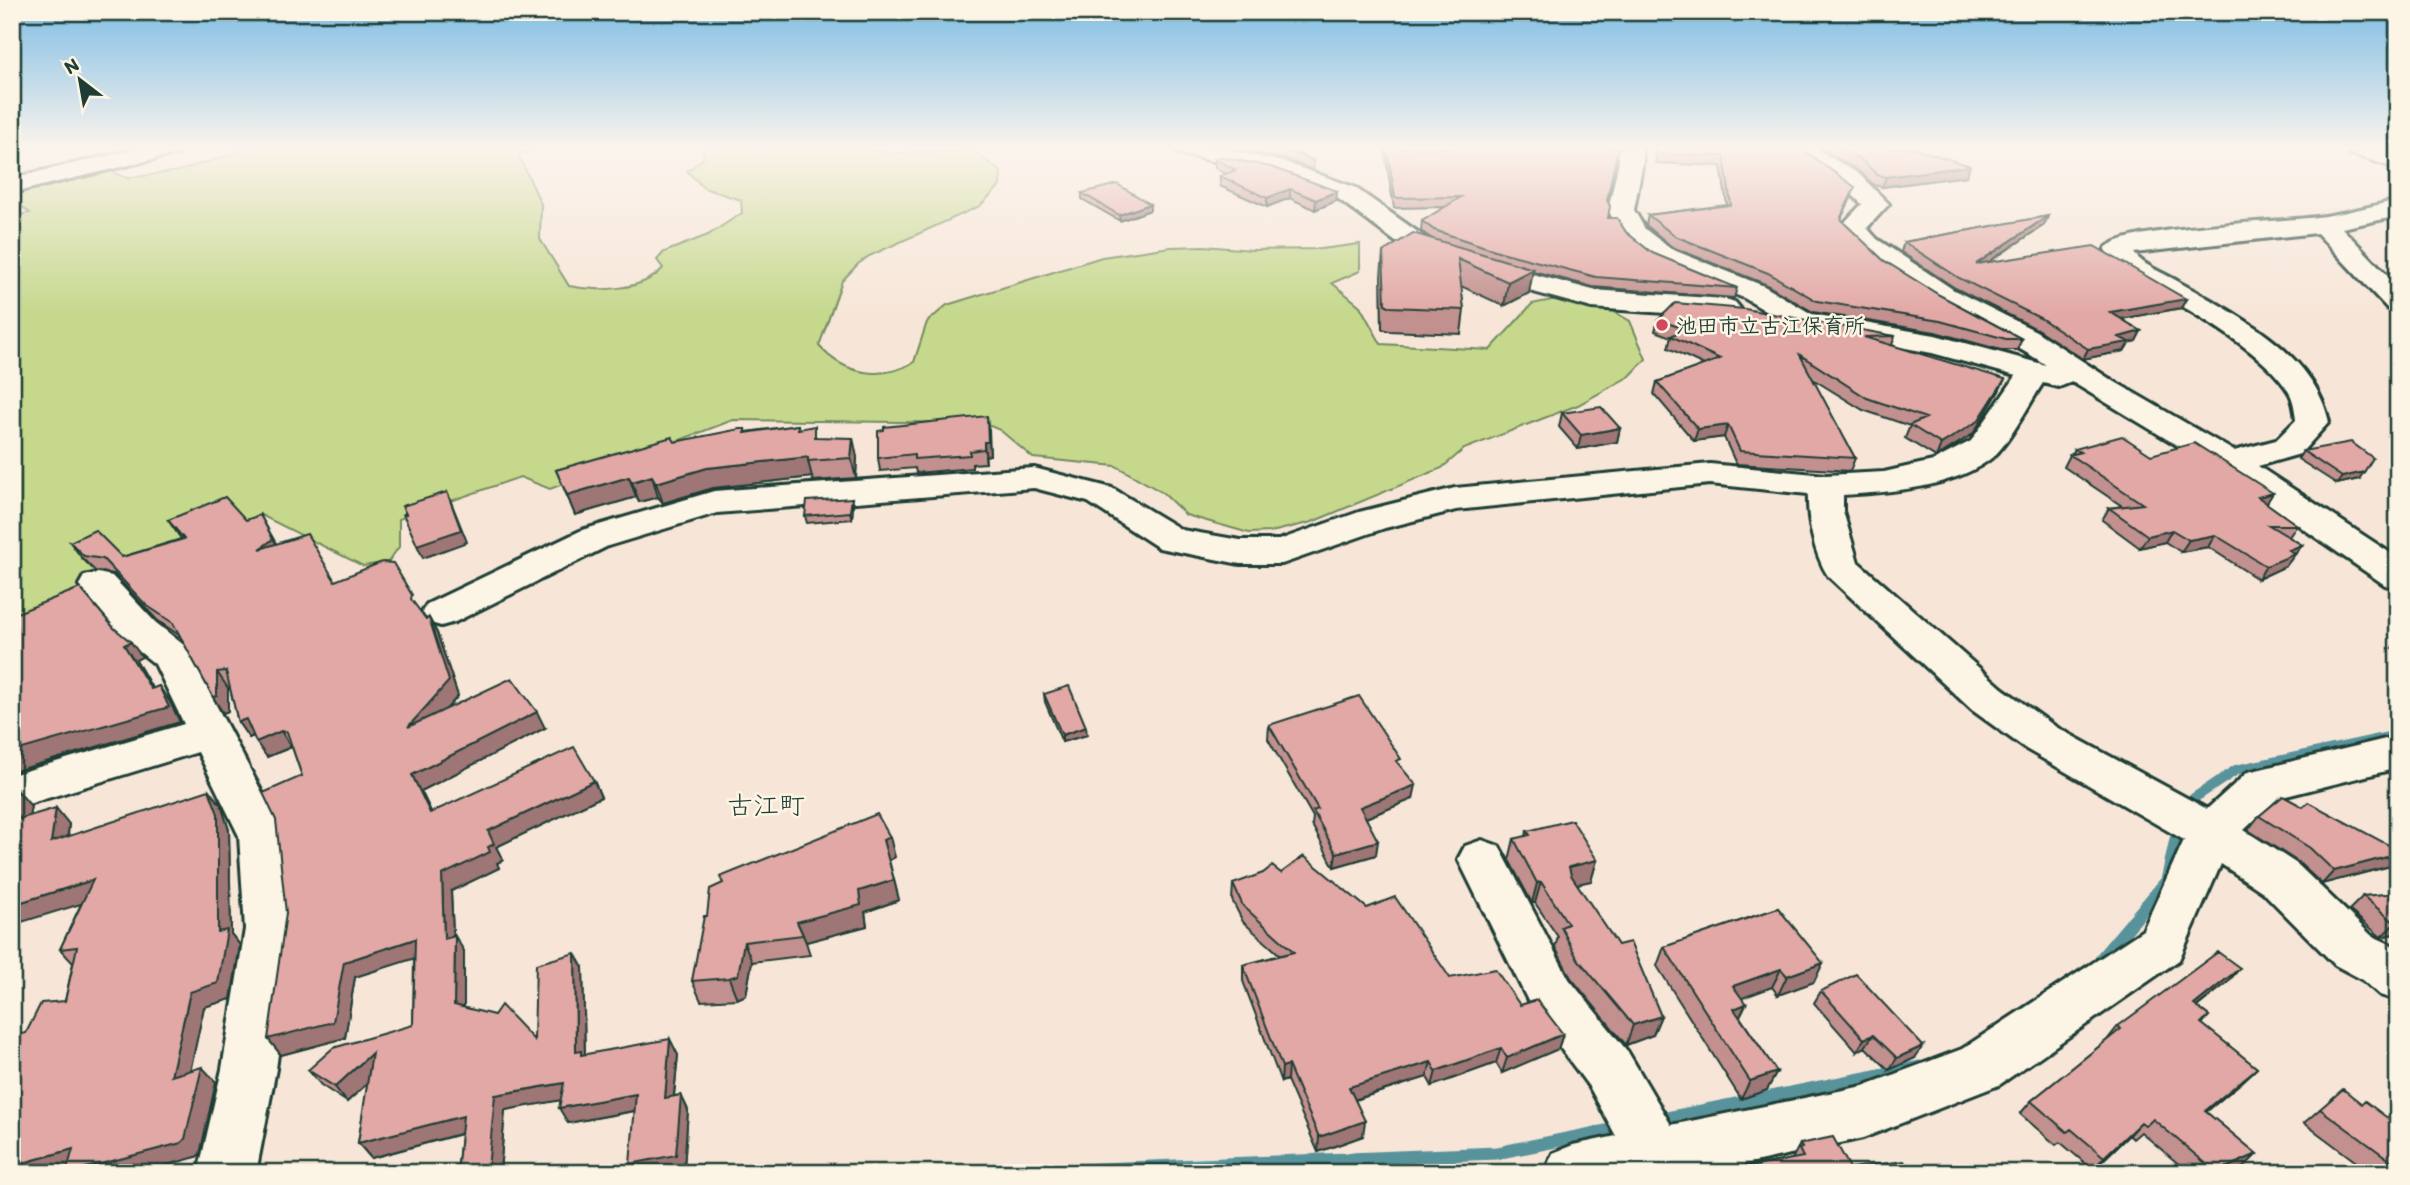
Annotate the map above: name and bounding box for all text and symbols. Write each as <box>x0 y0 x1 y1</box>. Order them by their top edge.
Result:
north arrow <box>46 46 116 116</box>
text: N <box>60 53 83 79</box>
place label: 池田市立古江保育所 <box>1676 313 1865 338</box>
marker: 池田市立古江保育所 <box>1654 317 1670 333</box>
district label: 古江町 <box>727 789 805 821</box>

